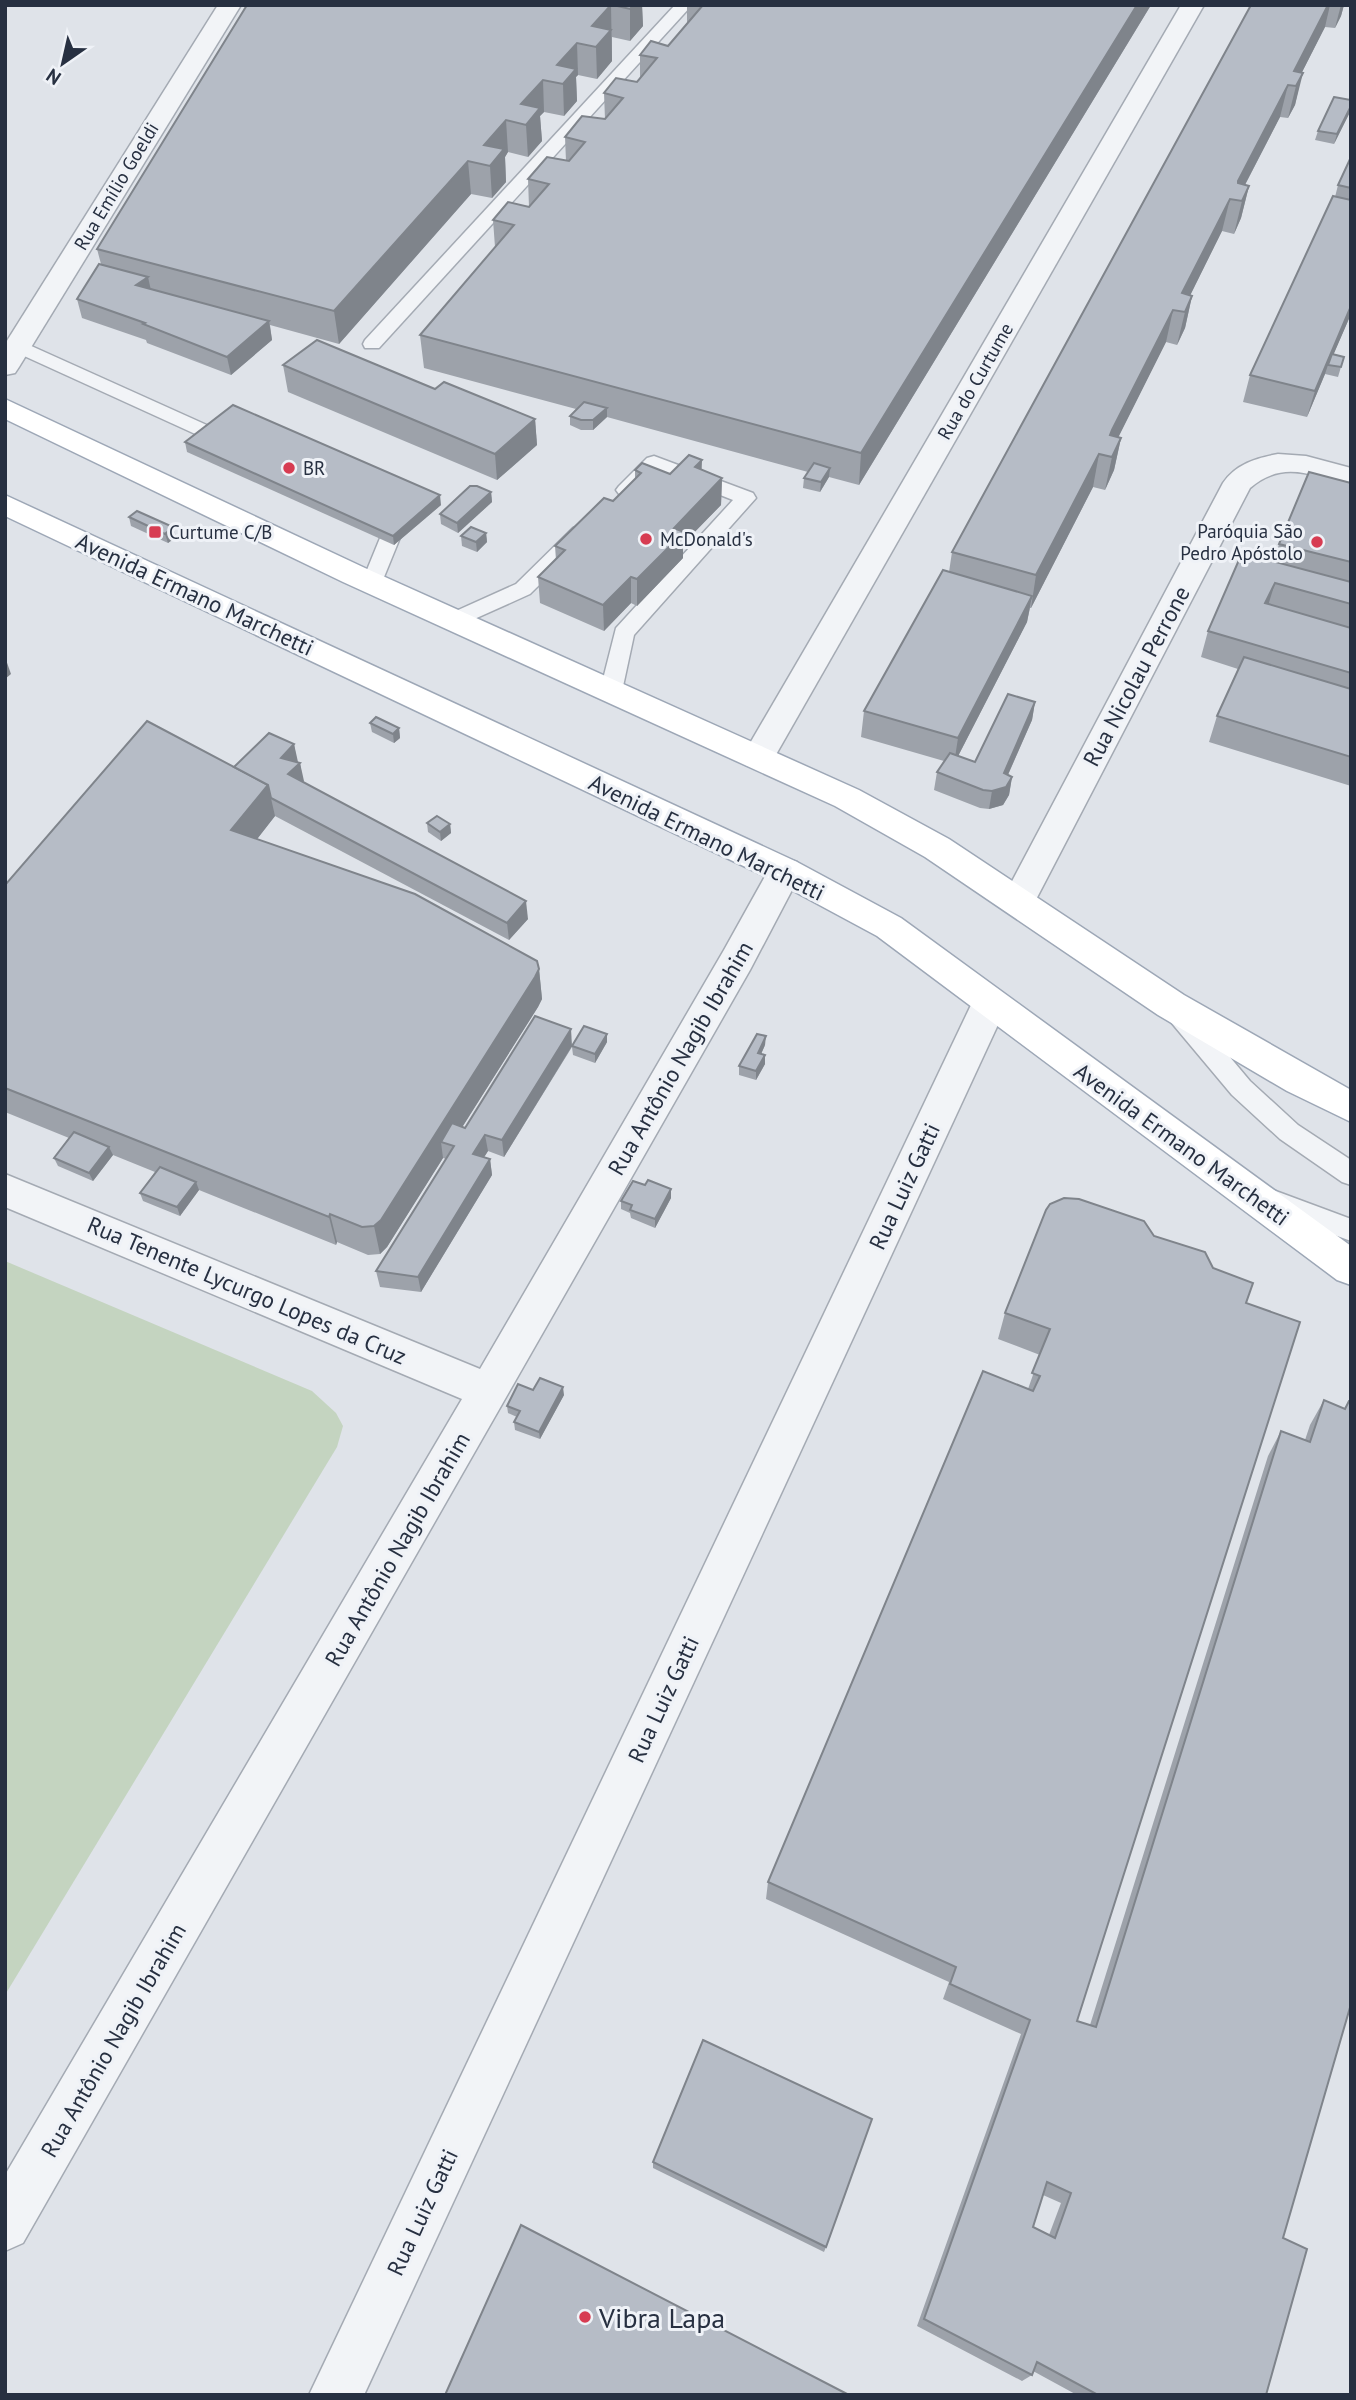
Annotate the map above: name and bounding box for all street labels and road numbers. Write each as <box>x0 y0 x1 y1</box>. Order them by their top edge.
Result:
street label: Rua Emílio Goeldi <box>68 118 164 254</box>
street label: Rua do Curtume <box>932 318 1018 444</box>
street label: Avenida Ermano Marchetti <box>72 526 318 662</box>
street label: Rua Nicolau Perrone <box>1076 581 1196 771</box>
street label: Avenida Ermano Marchetti <box>584 767 830 907</box>
street label: Rua Antônio Nagib Ibrahim <box>601 936 759 1180</box>
street label: Avenida Ermano Marchetti <box>1069 1056 1295 1232</box>
street label: Rua Luiz Gatti <box>862 1118 946 1254</box>
street label: Rua Tenente Lycurgo Lopes da Cruz <box>83 1209 411 1371</box>
street label: Rua Antônio Nagib Ibrahim <box>318 1427 476 1671</box>
street label: Rua Luiz Gatti <box>621 1631 705 1767</box>
street label: Rua Antônio Nagib Ibrahim <box>34 1918 192 2162</box>
street label: Rua Luiz Gatti <box>380 2144 464 2280</box>

